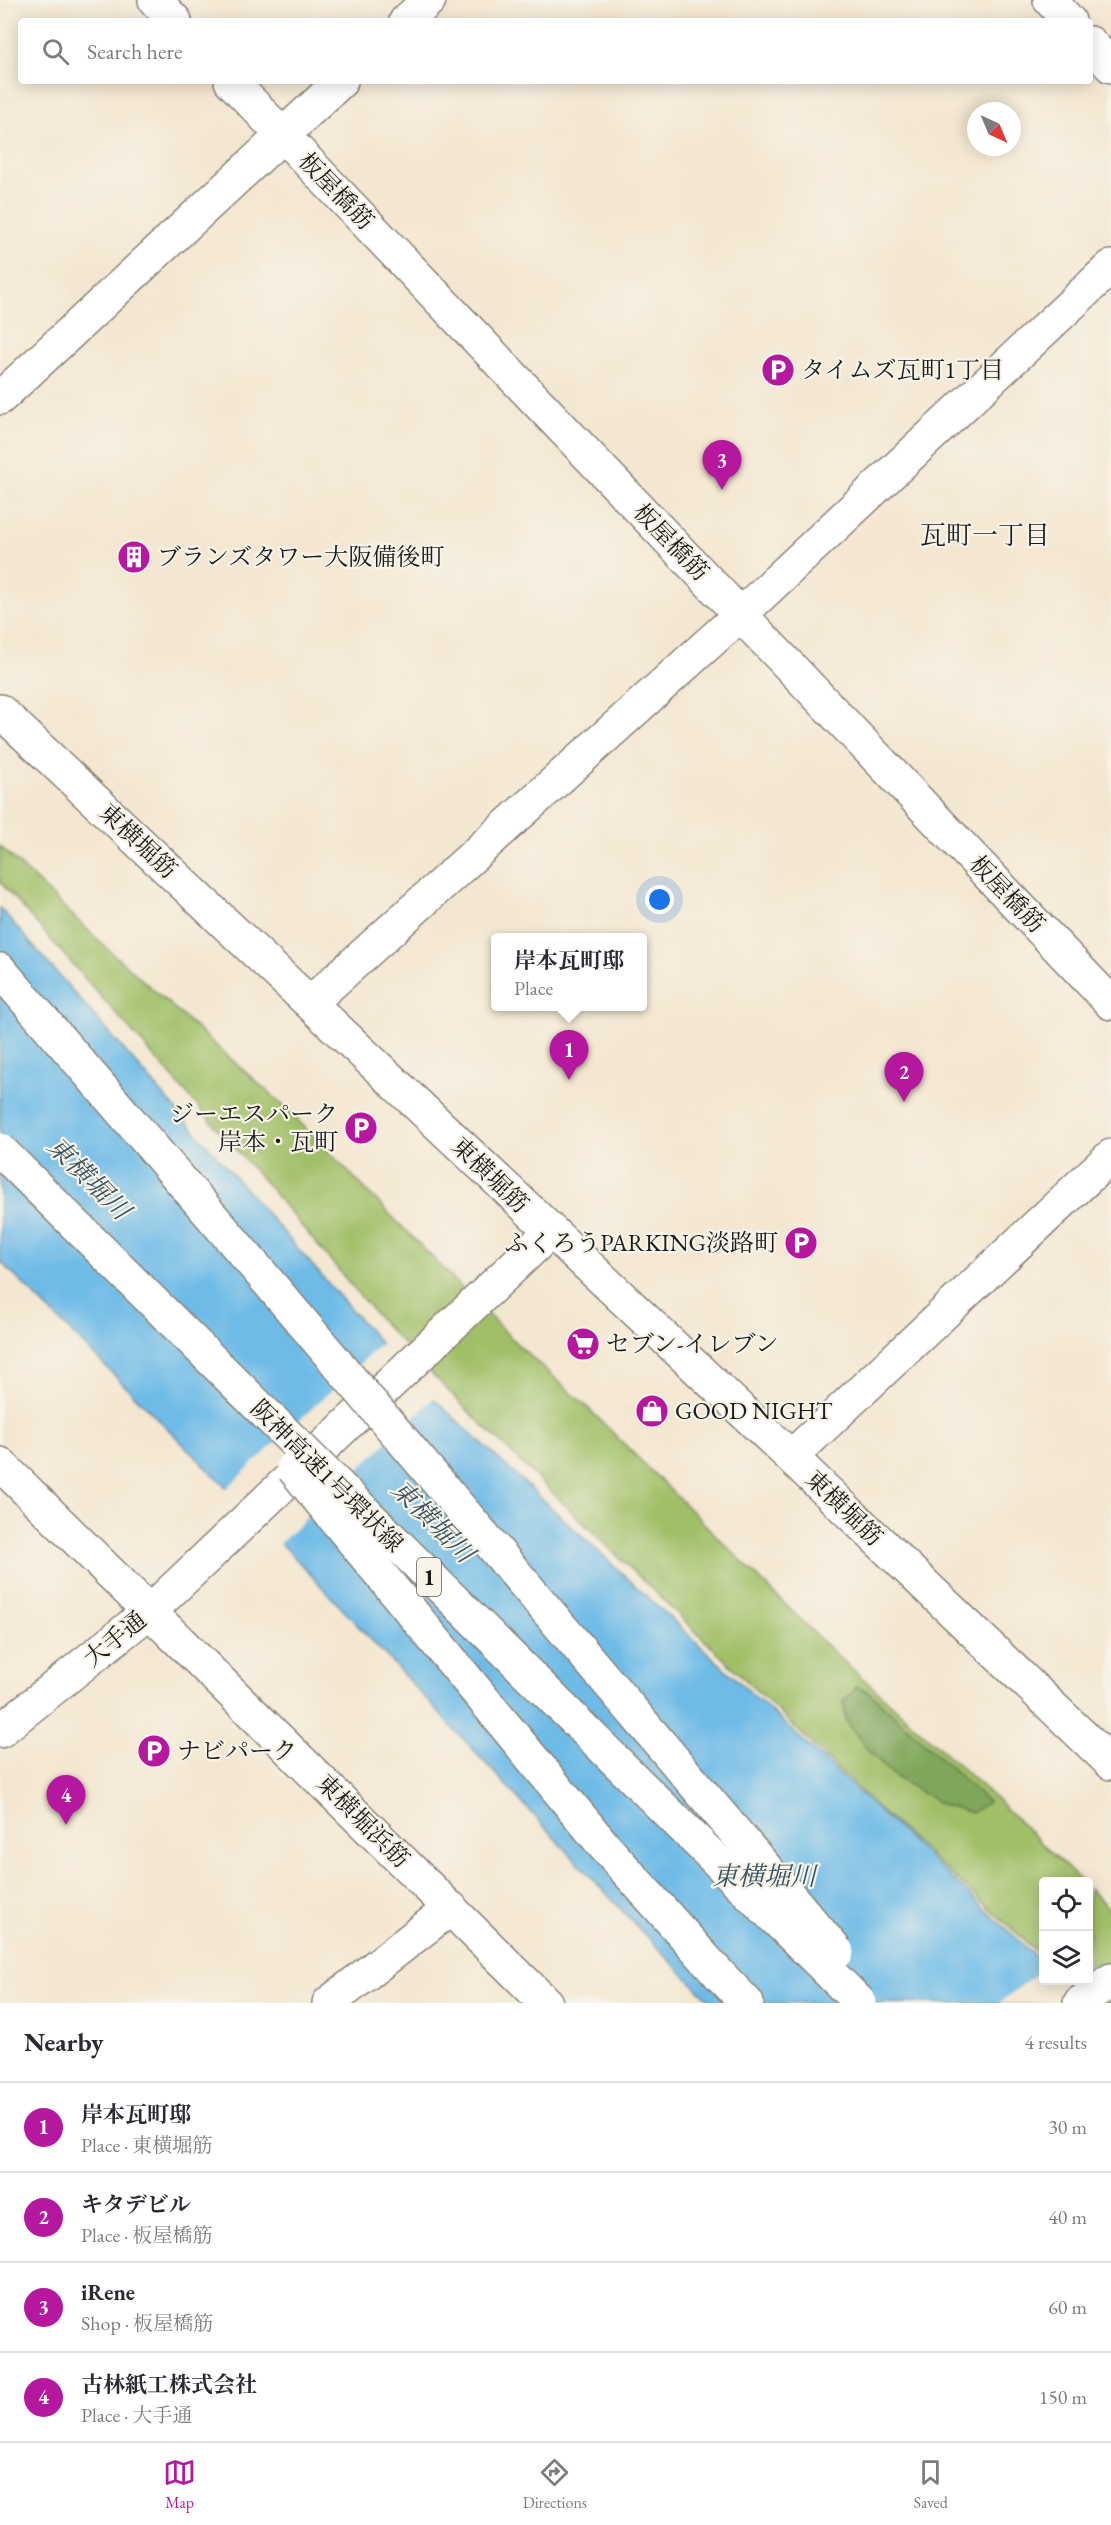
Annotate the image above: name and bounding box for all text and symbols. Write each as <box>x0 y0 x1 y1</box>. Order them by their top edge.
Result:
search box <box>18 18 1093 84</box>
icon: search <box>39 35 72 68</box>
text: Search here <box>87 37 182 66</box>
north arrow <box>967 102 1021 156</box>
street label: 板屋橋筋 <box>292 145 381 236</box>
parking icon: タイムズ瓦町1丁目 <box>760 352 796 388</box>
place label: タイムズ瓦町1丁目 <box>801 354 1004 385</box>
pin: 3 <box>702 440 742 490</box>
street label: 板屋橋筋 <box>627 496 716 587</box>
district label: 瓦町一丁目 <box>920 518 1050 552</box>
building icon: ブランズタワー大阪備後町 <box>116 539 152 575</box>
place label: ブランズタワー大阪備後町 <box>157 541 444 572</box>
street label: 東横堀筋 <box>93 797 184 885</box>
street label: 板屋橋筋 <box>963 848 1052 939</box>
your location <box>645 885 674 914</box>
popup <box>491 933 647 1011</box>
text: 岸本瓦町邸 <box>514 946 624 975</box>
text: Place <box>514 975 553 1001</box>
pin: 1 <box>550 1030 588 1080</box>
pin: 2 <box>884 1052 924 1102</box>
place label: ジーエスパーク 岸本・瓦町 <box>170 1098 338 1157</box>
parking icon: ジーエスパーク 岸本・瓦町 <box>343 1110 379 1146</box>
water label: 東横堀川 <box>40 1129 140 1229</box>
street label: 東横堀筋 <box>445 1130 536 1219</box>
parking icon: ふくろうPARKING淡路町 <box>783 1225 819 1261</box>
place label: ふくろうPARKING淡路町 <box>504 1227 778 1258</box>
supermarket icon: セブン-イレブン <box>565 1326 601 1362</box>
place label: セブン-イレブン <box>606 1328 779 1359</box>
street label: 阪神高速1号環状線 <box>244 1393 410 1559</box>
shop icon: GOOD NIGHT <box>634 1393 670 1429</box>
place label: GOOD NIGHT <box>675 1395 833 1426</box>
street label: 東横堀筋 <box>799 1463 890 1552</box>
water label: 東横堀川 <box>384 1472 484 1572</box>
road number: 1 <box>417 1558 441 1596</box>
street label: 大手通 <box>77 1604 152 1673</box>
parking icon: ナビパーク <box>136 1733 172 1769</box>
place label: ナビパーク <box>177 1735 297 1766</box>
street label: 東横堀浜筋 <box>310 1767 417 1874</box>
pin: 4 <box>46 1776 86 1825</box>
water label: 東横堀川 <box>712 1859 819 1893</box>
map controls <box>1039 1877 1093 1985</box>
button: locate <box>1039 1877 1093 1931</box>
button: layers <box>1039 1931 1093 1985</box>
text: Nearby <box>24 2025 104 2059</box>
text: 4 results <box>1024 2029 1087 2055</box>
text: 岸本瓦町邸 <box>81 2100 191 2129</box>
text: 1 <box>38 2114 49 2140</box>
text: 30 m <box>1048 2114 1087 2140</box>
text: Place · 東横堀筋 <box>81 2132 212 2158</box>
text: キタデビル <box>81 2190 191 2219</box>
text: 2 <box>38 2204 49 2230</box>
text: 40 m <box>1048 2204 1087 2230</box>
text: Place · 板屋橋筋 <box>81 2222 212 2248</box>
text: iRene <box>81 2278 135 2307</box>
text: 3 <box>38 2294 49 2320</box>
text: 60 m <box>1048 2294 1087 2320</box>
text: Shop · 板屋橋筋 <box>81 2310 213 2336</box>
text: 古林紙工株式会社 <box>81 2370 257 2399</box>
text: 4 <box>38 2384 49 2410</box>
text: 150 m <box>1039 2384 1087 2410</box>
text: Place · 大手通 <box>81 2402 192 2428</box>
tab: Map <box>163 2456 196 2513</box>
tab: Directions <box>523 2456 587 2513</box>
tab: Saved <box>913 2456 948 2513</box>

